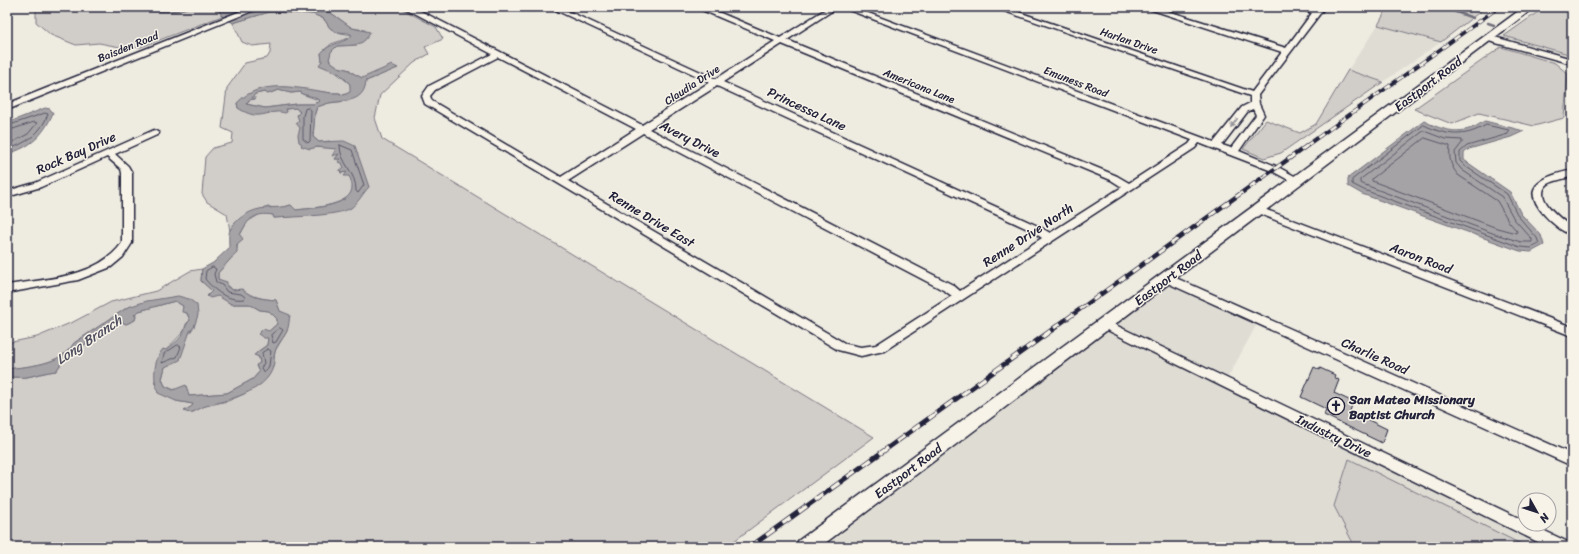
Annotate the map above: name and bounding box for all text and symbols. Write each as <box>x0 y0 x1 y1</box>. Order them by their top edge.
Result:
street label: Harlan Drive <box>1097 22 1161 60</box>
street label: Baisden Road <box>95 26 162 68</box>
street label: Eastport Road <box>1389 50 1468 118</box>
street label: Claudia Drive <box>660 59 724 110</box>
street label: Emuness Road <box>1041 61 1112 103</box>
street label: Americana Lane <box>879 63 958 109</box>
street label: Princessa Lane <box>764 81 851 138</box>
street label: Avery Drive <box>655 113 724 164</box>
one-way arrow <box>1230 118 1238 128</box>
street label: Rock Bay Drive <box>32 125 120 181</box>
street label: Renne Drive East <box>605 184 700 254</box>
street label: Renne Drive North <box>978 197 1078 273</box>
street label: Aaron Road <box>1386 235 1457 281</box>
street label: Eastport Road <box>1129 244 1208 312</box>
water label: Long Branch <box>51 308 129 371</box>
street label: Charlie Road <box>1338 331 1413 382</box>
place label: San Mateo Missionary Baptist Church <box>1348 388 1476 426</box>
church icon: San Mateo Missionary Baptist Church <box>1326 396 1346 416</box>
street label: Industry Drive <box>1291 407 1376 464</box>
street label: Eastport Road <box>869 437 948 505</box>
north arrow <box>1517 492 1557 532</box>
text: N <box>1534 508 1555 527</box>

